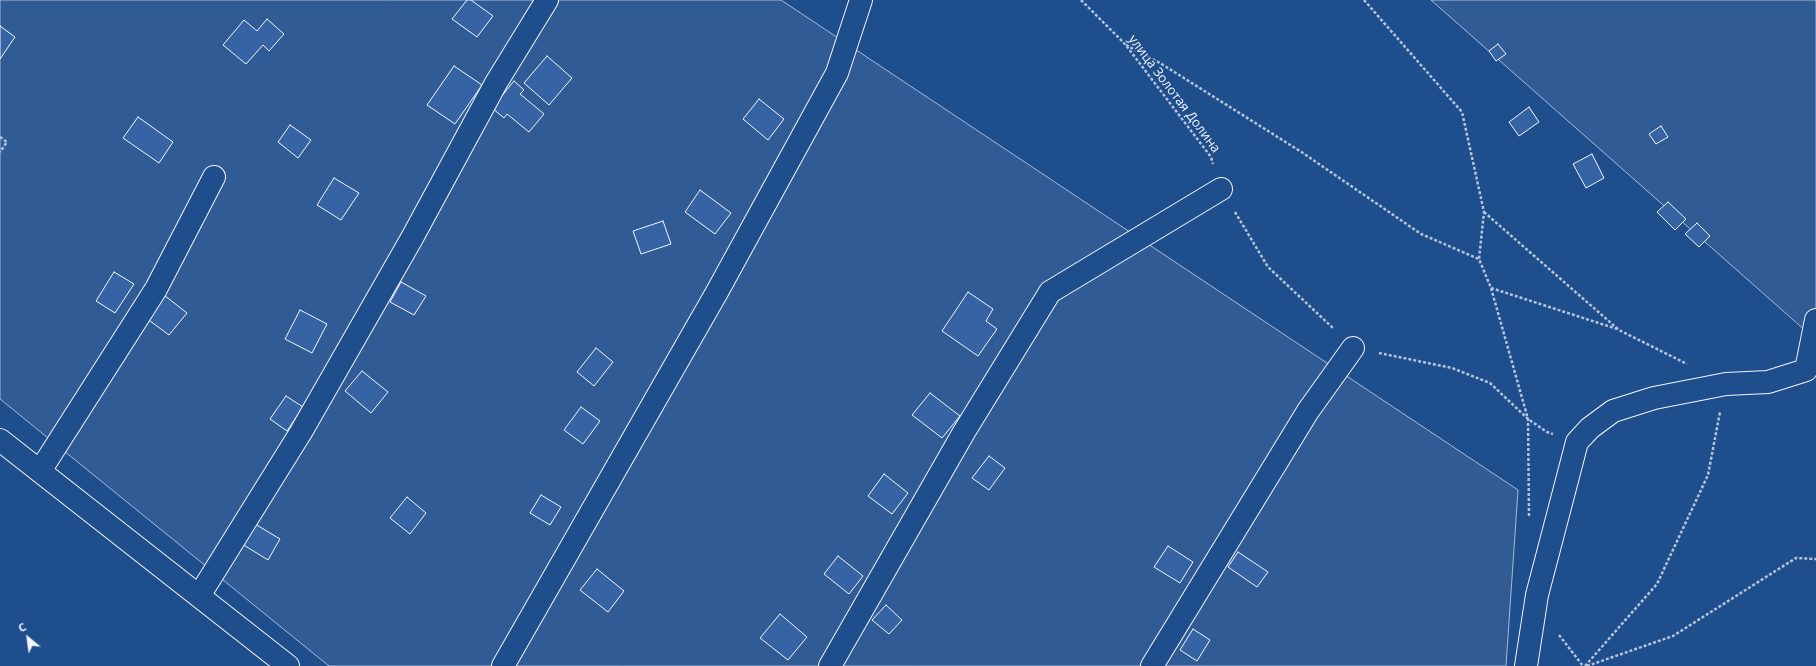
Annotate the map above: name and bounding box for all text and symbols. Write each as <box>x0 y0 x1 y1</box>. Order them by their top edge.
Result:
street label: улица Золотая Долина <box>1125 32 1223 156</box>
north arrow <box>8 618 48 658</box>
text: С <box>15 619 29 635</box>

